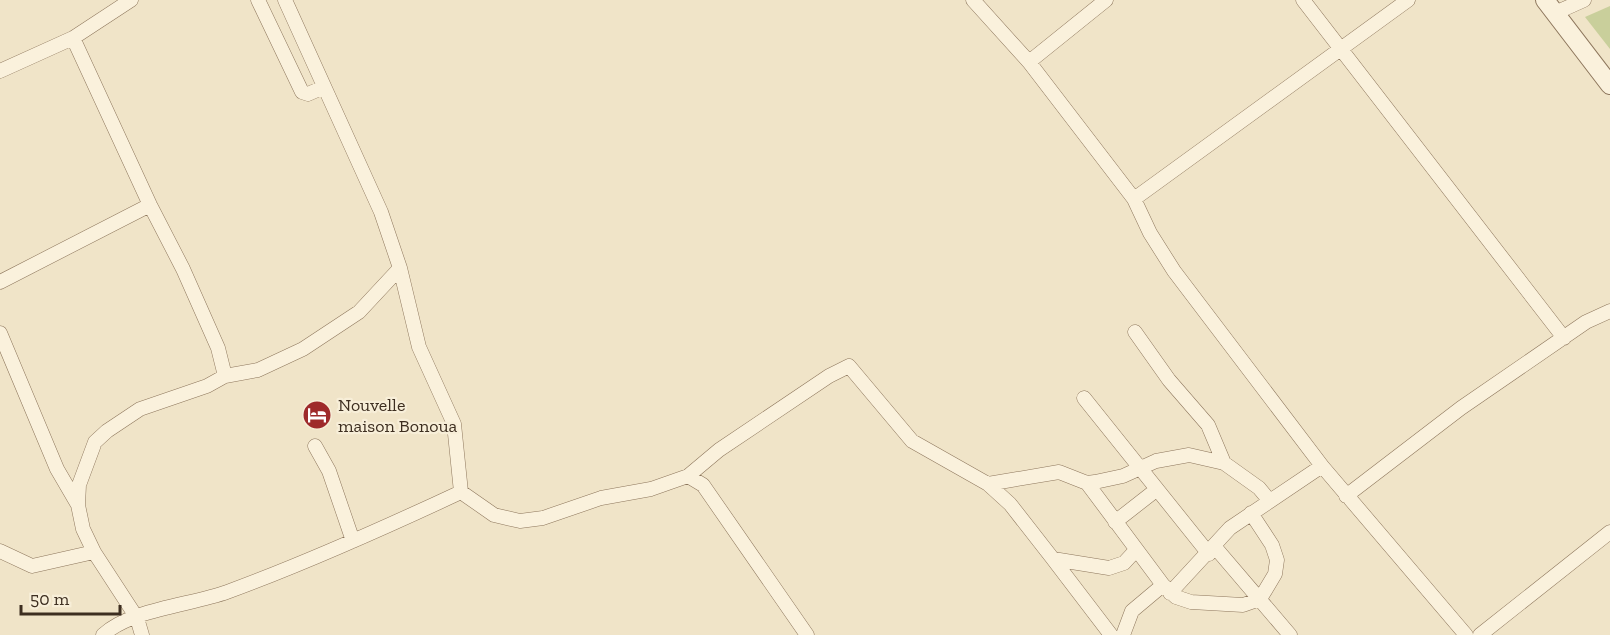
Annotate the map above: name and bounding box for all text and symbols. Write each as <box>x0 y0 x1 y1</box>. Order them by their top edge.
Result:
place label: Nouvelle maison Bonoua <box>338 394 458 437</box>
hotel icon: Nouvelle maison Bonoua <box>301 399 333 431</box>
scale bar <box>21 578 120 616</box>
text: 50 m <box>30 588 70 610</box>

